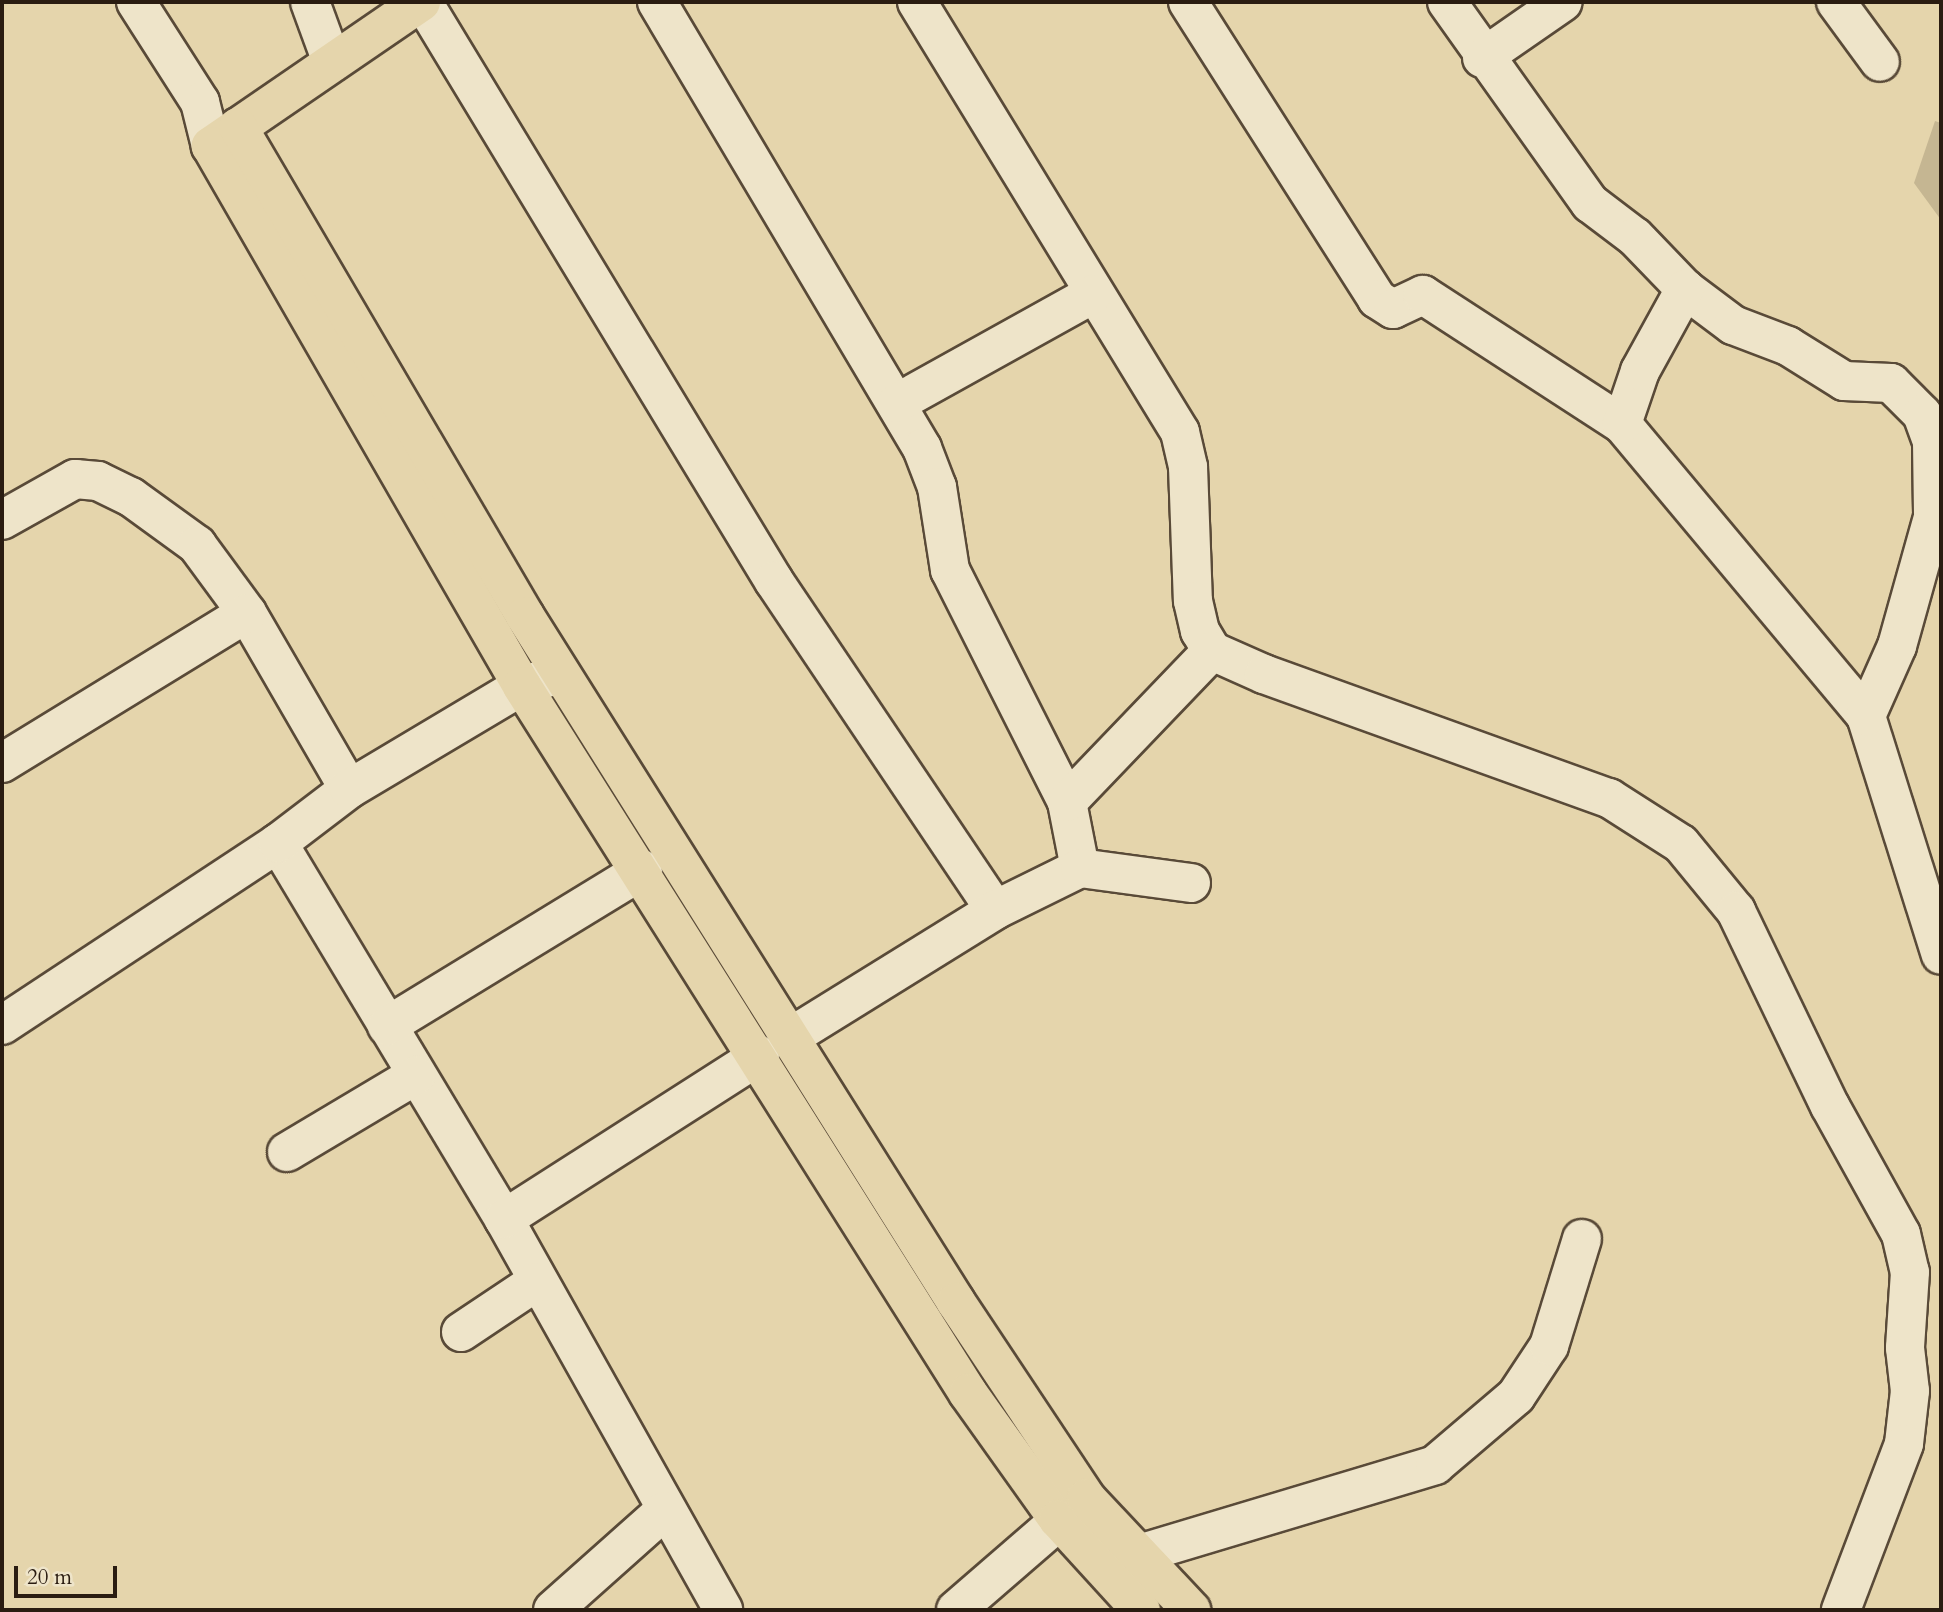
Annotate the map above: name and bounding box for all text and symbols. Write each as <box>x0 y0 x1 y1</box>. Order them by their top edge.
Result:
scale bar <box>18 1552 121 1596</box>
text: 20 m <box>27 1563 72 1592</box>

